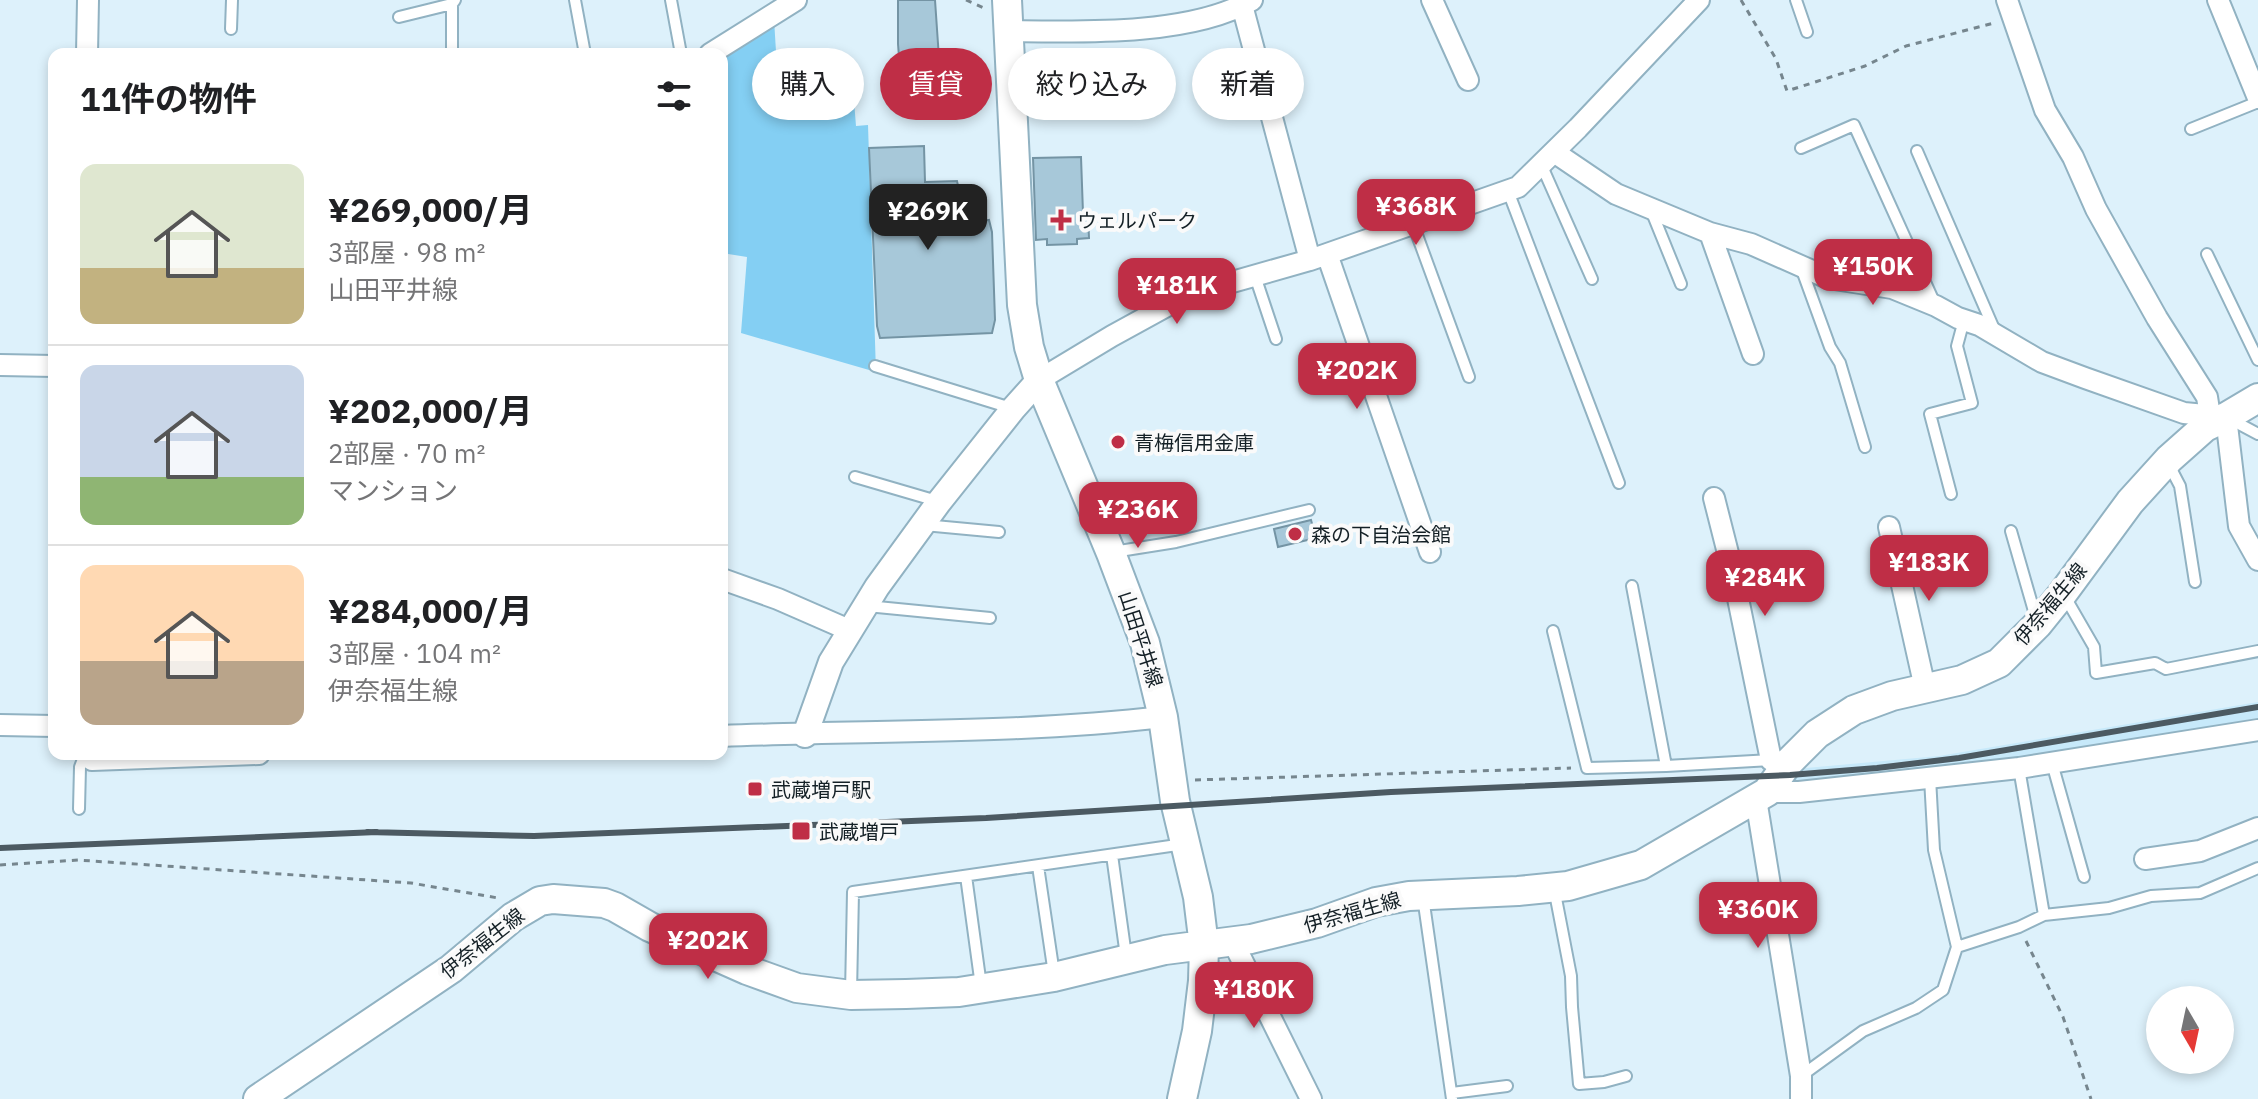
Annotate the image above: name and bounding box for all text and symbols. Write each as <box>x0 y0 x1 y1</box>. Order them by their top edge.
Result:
chip: 購入 <box>752 48 864 120</box>
chip: 賃貸 <box>880 48 992 120</box>
chip: 絞り込み <box>1008 48 1176 120</box>
chip: 新着 <box>1192 48 1304 120</box>
icon: filters <box>652 74 696 118</box>
text: 11件の物件 <box>80 76 257 120</box>
pin: ¥368K <box>1360 179 1472 247</box>
pin: ¥269K <box>872 184 984 252</box>
text: ¥269,000/月 <box>328 187 533 231</box>
text: ¥368K <box>1375 188 1457 222</box>
text: ¥269K <box>887 193 969 227</box>
icon: home <box>144 196 240 292</box>
place label: ウェルパーク <box>1077 207 1197 234</box>
marker: ウェルパーク <box>1052 211 1070 229</box>
text: 3部屋 · 98 m² <box>328 235 485 269</box>
pin: ¥150K <box>1817 239 1929 307</box>
text: ¥150K <box>1832 248 1914 282</box>
pin: ¥181K <box>1121 258 1233 326</box>
text: ¥181K <box>1136 267 1218 301</box>
text: 山田平井線 <box>328 272 458 306</box>
pin: ¥202K <box>1301 343 1413 411</box>
text: ¥202K <box>1316 352 1398 386</box>
text: ¥202,000/月 <box>328 388 533 432</box>
icon: home <box>144 397 240 493</box>
place label: 青梅信用金庫 <box>1134 429 1254 456</box>
marker: 青梅信用金庫 <box>1109 433 1127 451</box>
text: 2部屋 · 70 m² <box>328 436 485 470</box>
text: マンション <box>328 473 458 507</box>
pin: ¥236K <box>1082 482 1194 550</box>
text: ¥236K <box>1097 491 1179 525</box>
place label: 森の下自治会館 <box>1311 521 1451 548</box>
marker: 森の下自治会館 <box>1286 525 1304 543</box>
pin: ¥183K <box>1873 535 1985 603</box>
text: ¥183K <box>1888 544 1970 578</box>
pin: ¥284K <box>1709 550 1821 618</box>
street label: 伊奈福生線 <box>2008 557 2092 651</box>
text: ¥284K <box>1724 559 1806 593</box>
street label: 山田平井線 <box>1113 587 1169 691</box>
text: ¥284,000/月 <box>328 588 533 632</box>
icon: home <box>144 597 240 693</box>
text: 3部屋 · 104 m² <box>328 636 501 670</box>
text: 伊奈福生線 <box>328 673 458 707</box>
place label: 武蔵増戸駅 <box>771 776 871 803</box>
marker: 武蔵増戸駅 <box>746 780 764 798</box>
place label: 武蔵増戸 <box>819 818 899 845</box>
marker: 武蔵増戸 <box>790 820 812 842</box>
pin: ¥360K <box>1702 882 1814 950</box>
street label: 伊奈福生線 <box>1300 885 1404 939</box>
text: ¥360K <box>1717 891 1799 925</box>
street label: 伊奈福生線 <box>434 902 530 984</box>
pin: ¥202K <box>652 913 764 981</box>
text: ¥202K <box>667 922 749 956</box>
pin: ¥180K <box>1198 962 1310 1030</box>
text: ¥180K <box>1213 971 1295 1005</box>
north arrow <box>2146 986 2234 1074</box>
map controls <box>2146 986 2234 1074</box>

